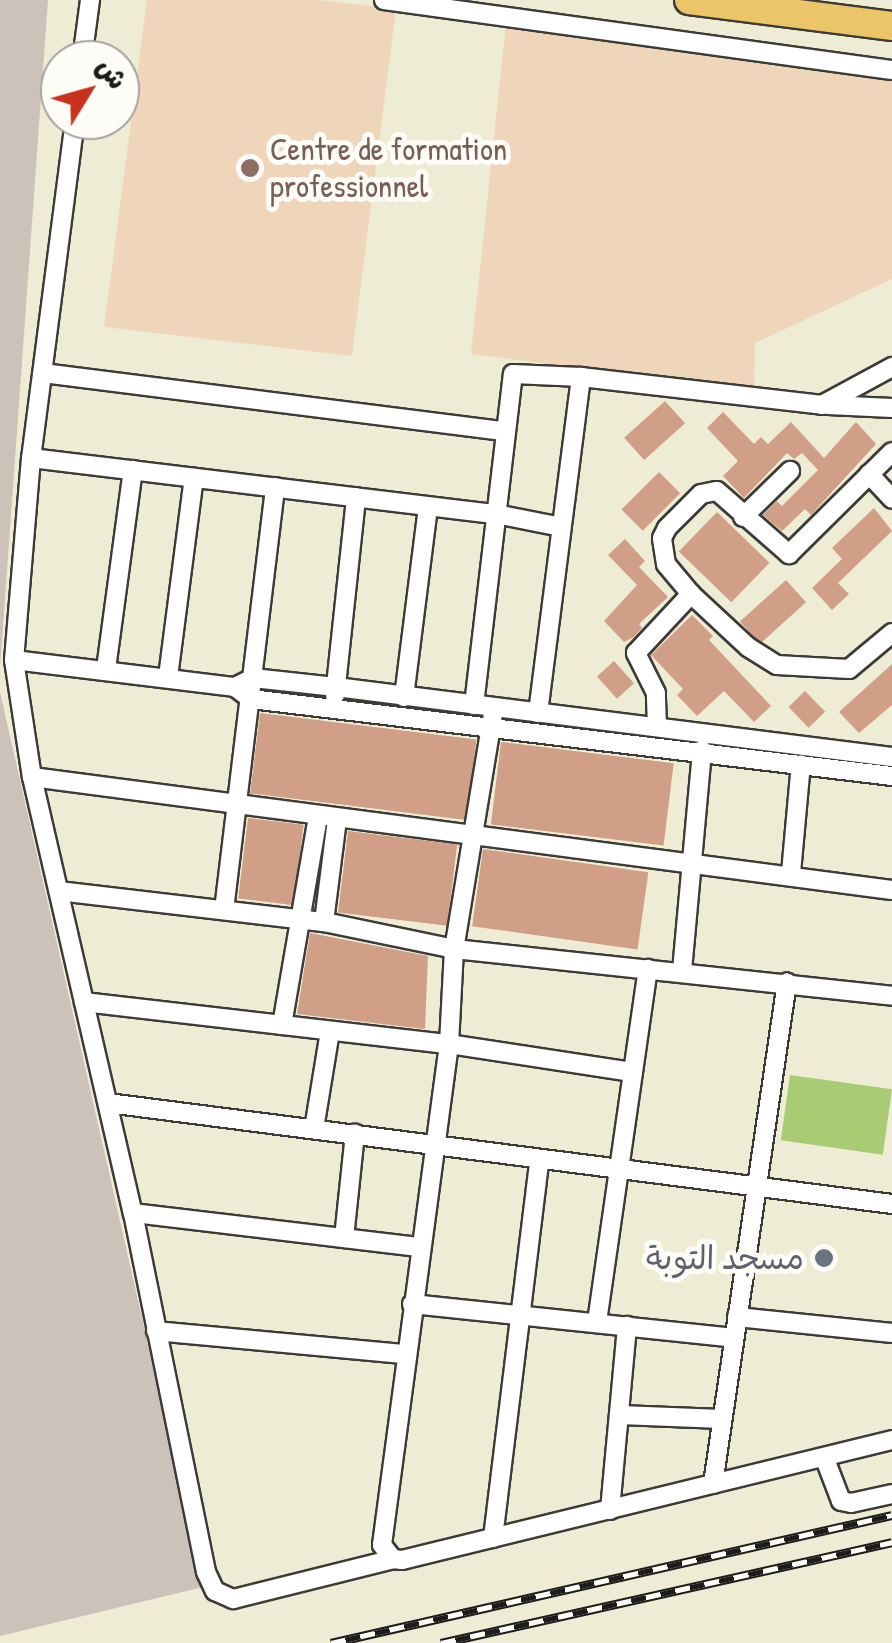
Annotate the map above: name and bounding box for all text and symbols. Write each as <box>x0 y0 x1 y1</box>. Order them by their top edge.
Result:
north arrow <box>40 40 140 140</box>
text: ش <box>88 49 137 97</box>
place label: Centre de formation professionnel <box>270 131 507 206</box>
marker: Centre de formation professionnel <box>239 157 261 179</box>
place label: مسجد التوبة <box>646 1239 804 1277</box>
marker: مسجد التوبة <box>813 1247 835 1269</box>

